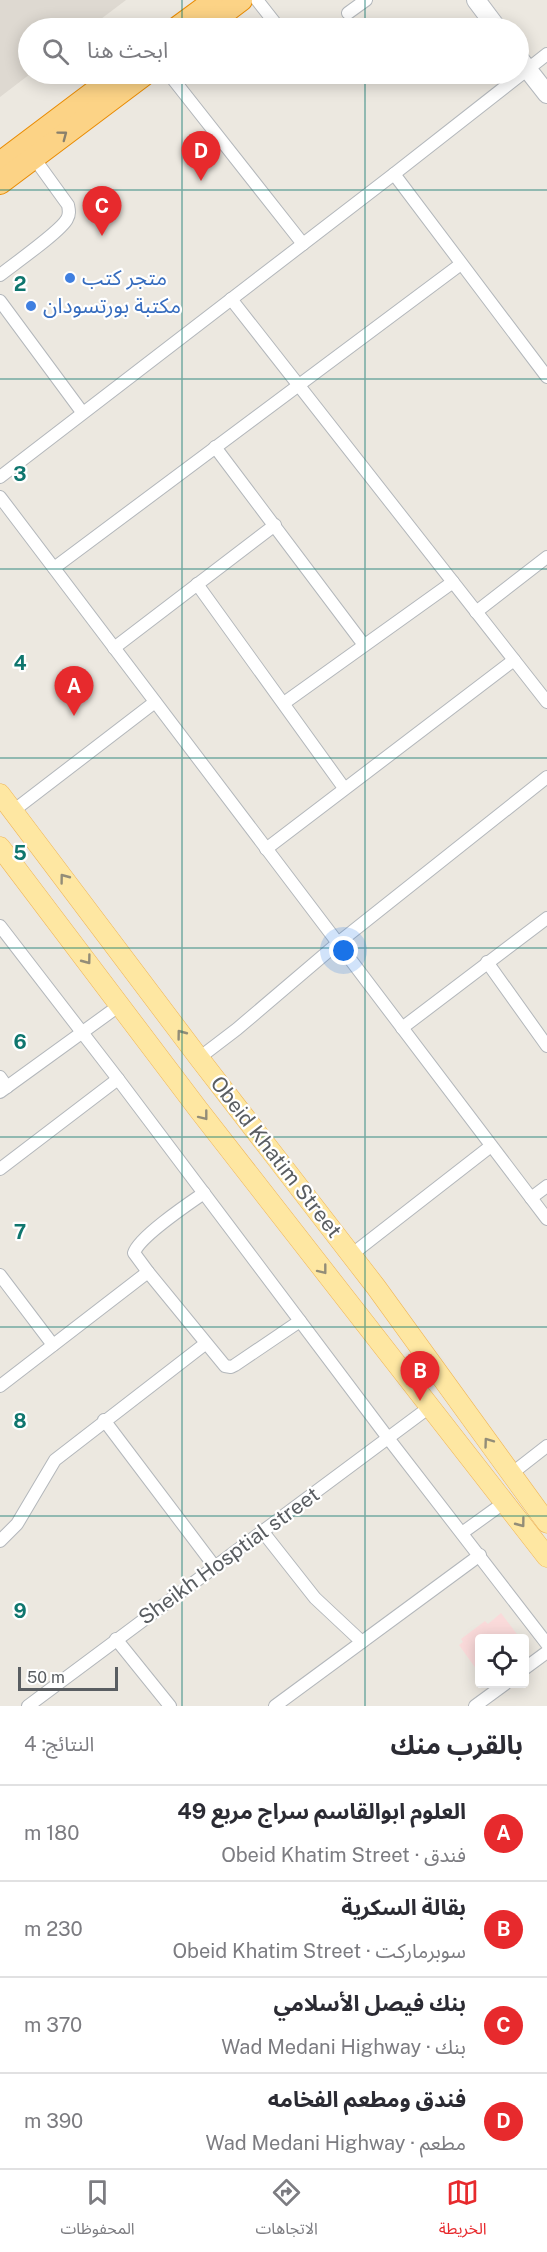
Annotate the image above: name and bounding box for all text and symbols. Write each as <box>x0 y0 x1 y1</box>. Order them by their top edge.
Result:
search box <box>18 18 529 84</box>
icon: search <box>39 35 72 68</box>
text: ابحث هنا <box>87 37 168 63</box>
one-way arrow <box>57 131 68 142</box>
pin: D <box>182 132 220 181</box>
pin: C <box>82 186 122 236</box>
place label: متجر كتب <box>82 265 167 290</box>
marker: متجر كتب <box>63 271 77 285</box>
text: 2 <box>14 272 26 296</box>
place label: مكتبة بورتسودان <box>43 293 181 318</box>
marker: مكتبة بورتسودان <box>24 299 38 313</box>
text: 3 <box>13 462 27 486</box>
text: 4 <box>13 651 27 675</box>
pin: A <box>54 666 94 716</box>
text: 5 <box>13 841 27 865</box>
one-way arrow <box>60 874 71 885</box>
your location <box>329 936 358 965</box>
one-way arrow <box>79 954 90 965</box>
text: 6 <box>13 1030 27 1054</box>
one-way arrow <box>177 1030 188 1041</box>
street label: Obeid Khatim Street <box>206 1071 347 1242</box>
one-way arrow <box>196 1109 207 1120</box>
text: 7 <box>14 1220 26 1244</box>
one-way arrow <box>316 1263 327 1274</box>
pin: B <box>400 1352 440 1401</box>
text: 8 <box>13 1409 27 1433</box>
one-way arrow <box>484 1437 495 1448</box>
street label: Sheikh Hosptial street <box>133 1482 324 1630</box>
one-way arrow <box>513 1517 524 1528</box>
text: 9 <box>13 1599 27 1623</box>
map controls <box>475 1634 529 1688</box>
button: locate <box>475 1634 529 1688</box>
scale bar <box>18 1664 118 1692</box>
text: 50 m <box>27 1668 65 1687</box>
text: بالقرب منك <box>390 1729 523 1760</box>
text: النتائج: 4 <box>24 1732 94 1756</box>
text: العلوم ابوالقاسم سراج مربع 49 <box>177 1798 466 1824</box>
text: 180 m <box>24 1821 79 1845</box>
text: A <box>496 1821 511 1845</box>
text: فندق · Obeid Khatim Street <box>221 1843 466 1867</box>
text: بقالة السكرية <box>341 1894 466 1920</box>
text: 230 m <box>24 1917 83 1941</box>
text: B <box>497 1917 510 1941</box>
text: سوبرماركت · Obeid Khatim Street <box>172 1939 466 1963</box>
text: بنك فيصل الأسلامي <box>273 1990 466 2016</box>
text: 370 m <box>24 2013 82 2037</box>
text: C <box>496 2013 511 2037</box>
text: بنك · Wad Medani Highway <box>221 2035 466 2059</box>
text: فندق ومطعم الفخامه <box>268 2086 466 2112</box>
text: 390 m <box>24 2109 83 2133</box>
text: D <box>496 2109 511 2133</box>
text: مطعم · Wad Medani Highway <box>205 2131 466 2155</box>
tab: المحفوظات <box>60 2176 135 2246</box>
tab: الاتجاهات <box>255 2176 318 2246</box>
tab: الخريطة <box>439 2176 487 2246</box>

